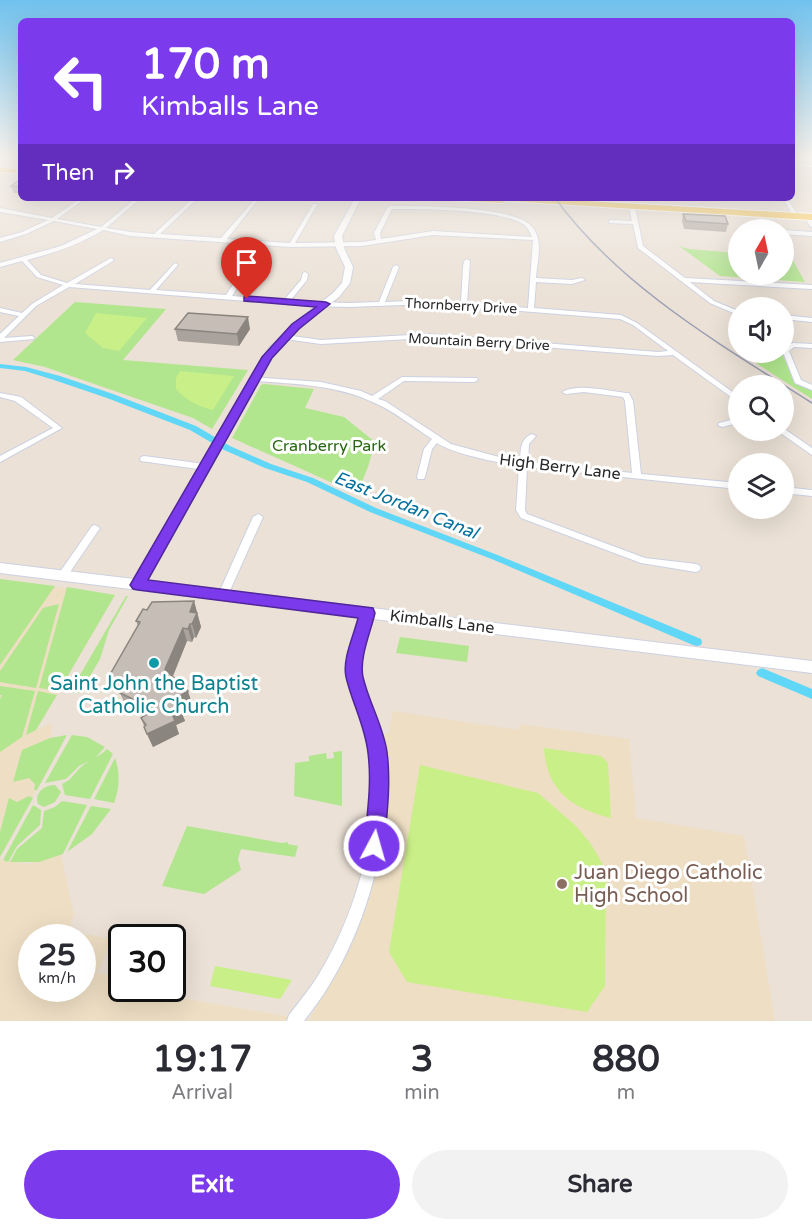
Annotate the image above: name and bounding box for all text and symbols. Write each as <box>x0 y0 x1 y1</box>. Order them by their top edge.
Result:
text: 170 m <box>141 39 270 90</box>
icon: left <box>42 42 120 120</box>
text: Kimballs Lane <box>141 90 319 123</box>
icon: right <box>107 156 140 189</box>
text: Then <box>42 160 95 186</box>
north arrow <box>728 219 794 285</box>
map controls <box>728 219 794 519</box>
pin <box>221 237 272 299</box>
icon: arrive <box>230 246 263 279</box>
street label: Thornberry Drive <box>404 295 518 317</box>
button: sound <box>728 297 794 363</box>
street label: Mountain Berry Drive <box>408 330 550 354</box>
button: search <box>728 375 794 441</box>
park label: Cranberry Park <box>272 436 386 456</box>
street label: High Berry Lane <box>498 450 622 484</box>
button: layers <box>728 453 794 519</box>
water label: East Jordan Canal <box>331 466 483 545</box>
street label: Kimballs Lane <box>389 606 495 638</box>
marker: Saint John the Baptist Catholic Church <box>147 656 161 670</box>
place label: Saint John the Baptist Catholic Church <box>50 672 258 719</box>
position arrow <box>342 814 406 878</box>
place label: Juan Diego Catholic High School <box>574 861 763 908</box>
marker: Juan Diego Catholic High School <box>555 877 569 891</box>
speed limit sign: 30 <box>108 924 186 1002</box>
text: 25 <box>38 937 76 974</box>
text: km/h <box>38 969 76 987</box>
text: 19:17 <box>152 1038 252 1081</box>
text: 3 <box>411 1038 433 1081</box>
text: 880 <box>592 1038 660 1081</box>
text: Arrival <box>171 1081 233 1105</box>
text: min <box>404 1081 440 1105</box>
text: m <box>617 1081 635 1105</box>
button: Exit <box>24 1150 400 1219</box>
button: Share <box>412 1150 788 1219</box>

